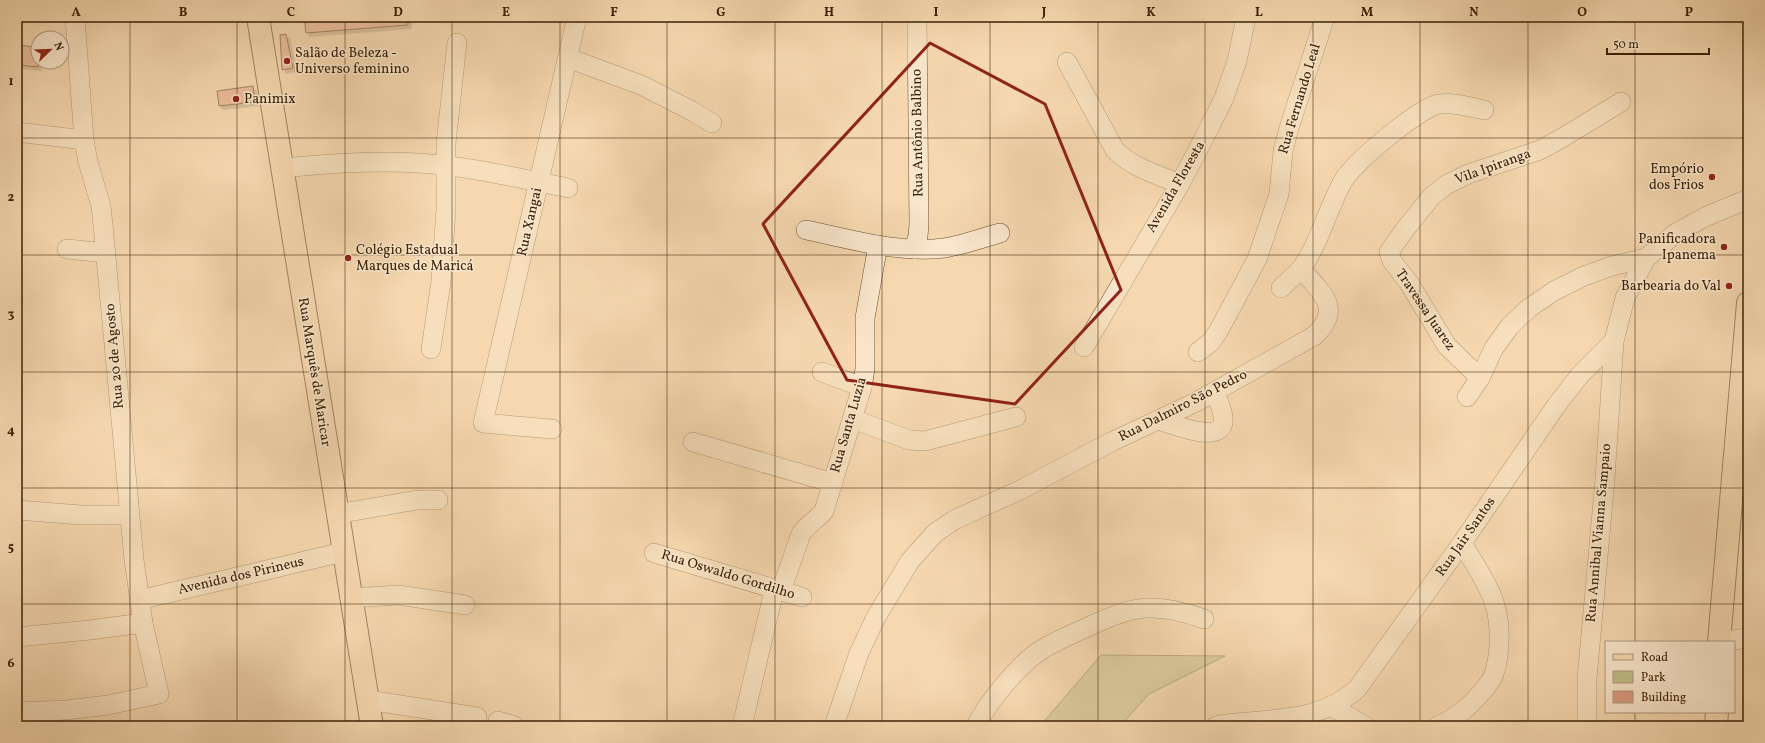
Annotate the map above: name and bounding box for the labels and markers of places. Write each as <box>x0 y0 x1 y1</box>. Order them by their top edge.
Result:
place label: Salão de Beleza - Universo feminino <box>295 44 409 79</box>
marker: Salão de Beleza - Universo feminino <box>282 56 292 66</box>
place label: Panimix <box>244 90 296 109</box>
marker: Panimix <box>231 94 241 104</box>
place label: Empório dos Frios <box>1649 160 1704 195</box>
marker: Empório dos Frios <box>1707 172 1717 182</box>
place label: Panificadora Ipanema <box>1638 230 1716 265</box>
place label: Colégio Estadual Marques de Maricá <box>356 241 474 276</box>
marker: Panificadora Ipanema <box>1719 242 1729 252</box>
marker: Colégio Estadual Marques de Maricá <box>343 253 353 263</box>
place label: Barbearia do Val <box>1621 277 1721 296</box>
marker: Barbearia do Val <box>1724 281 1734 291</box>

